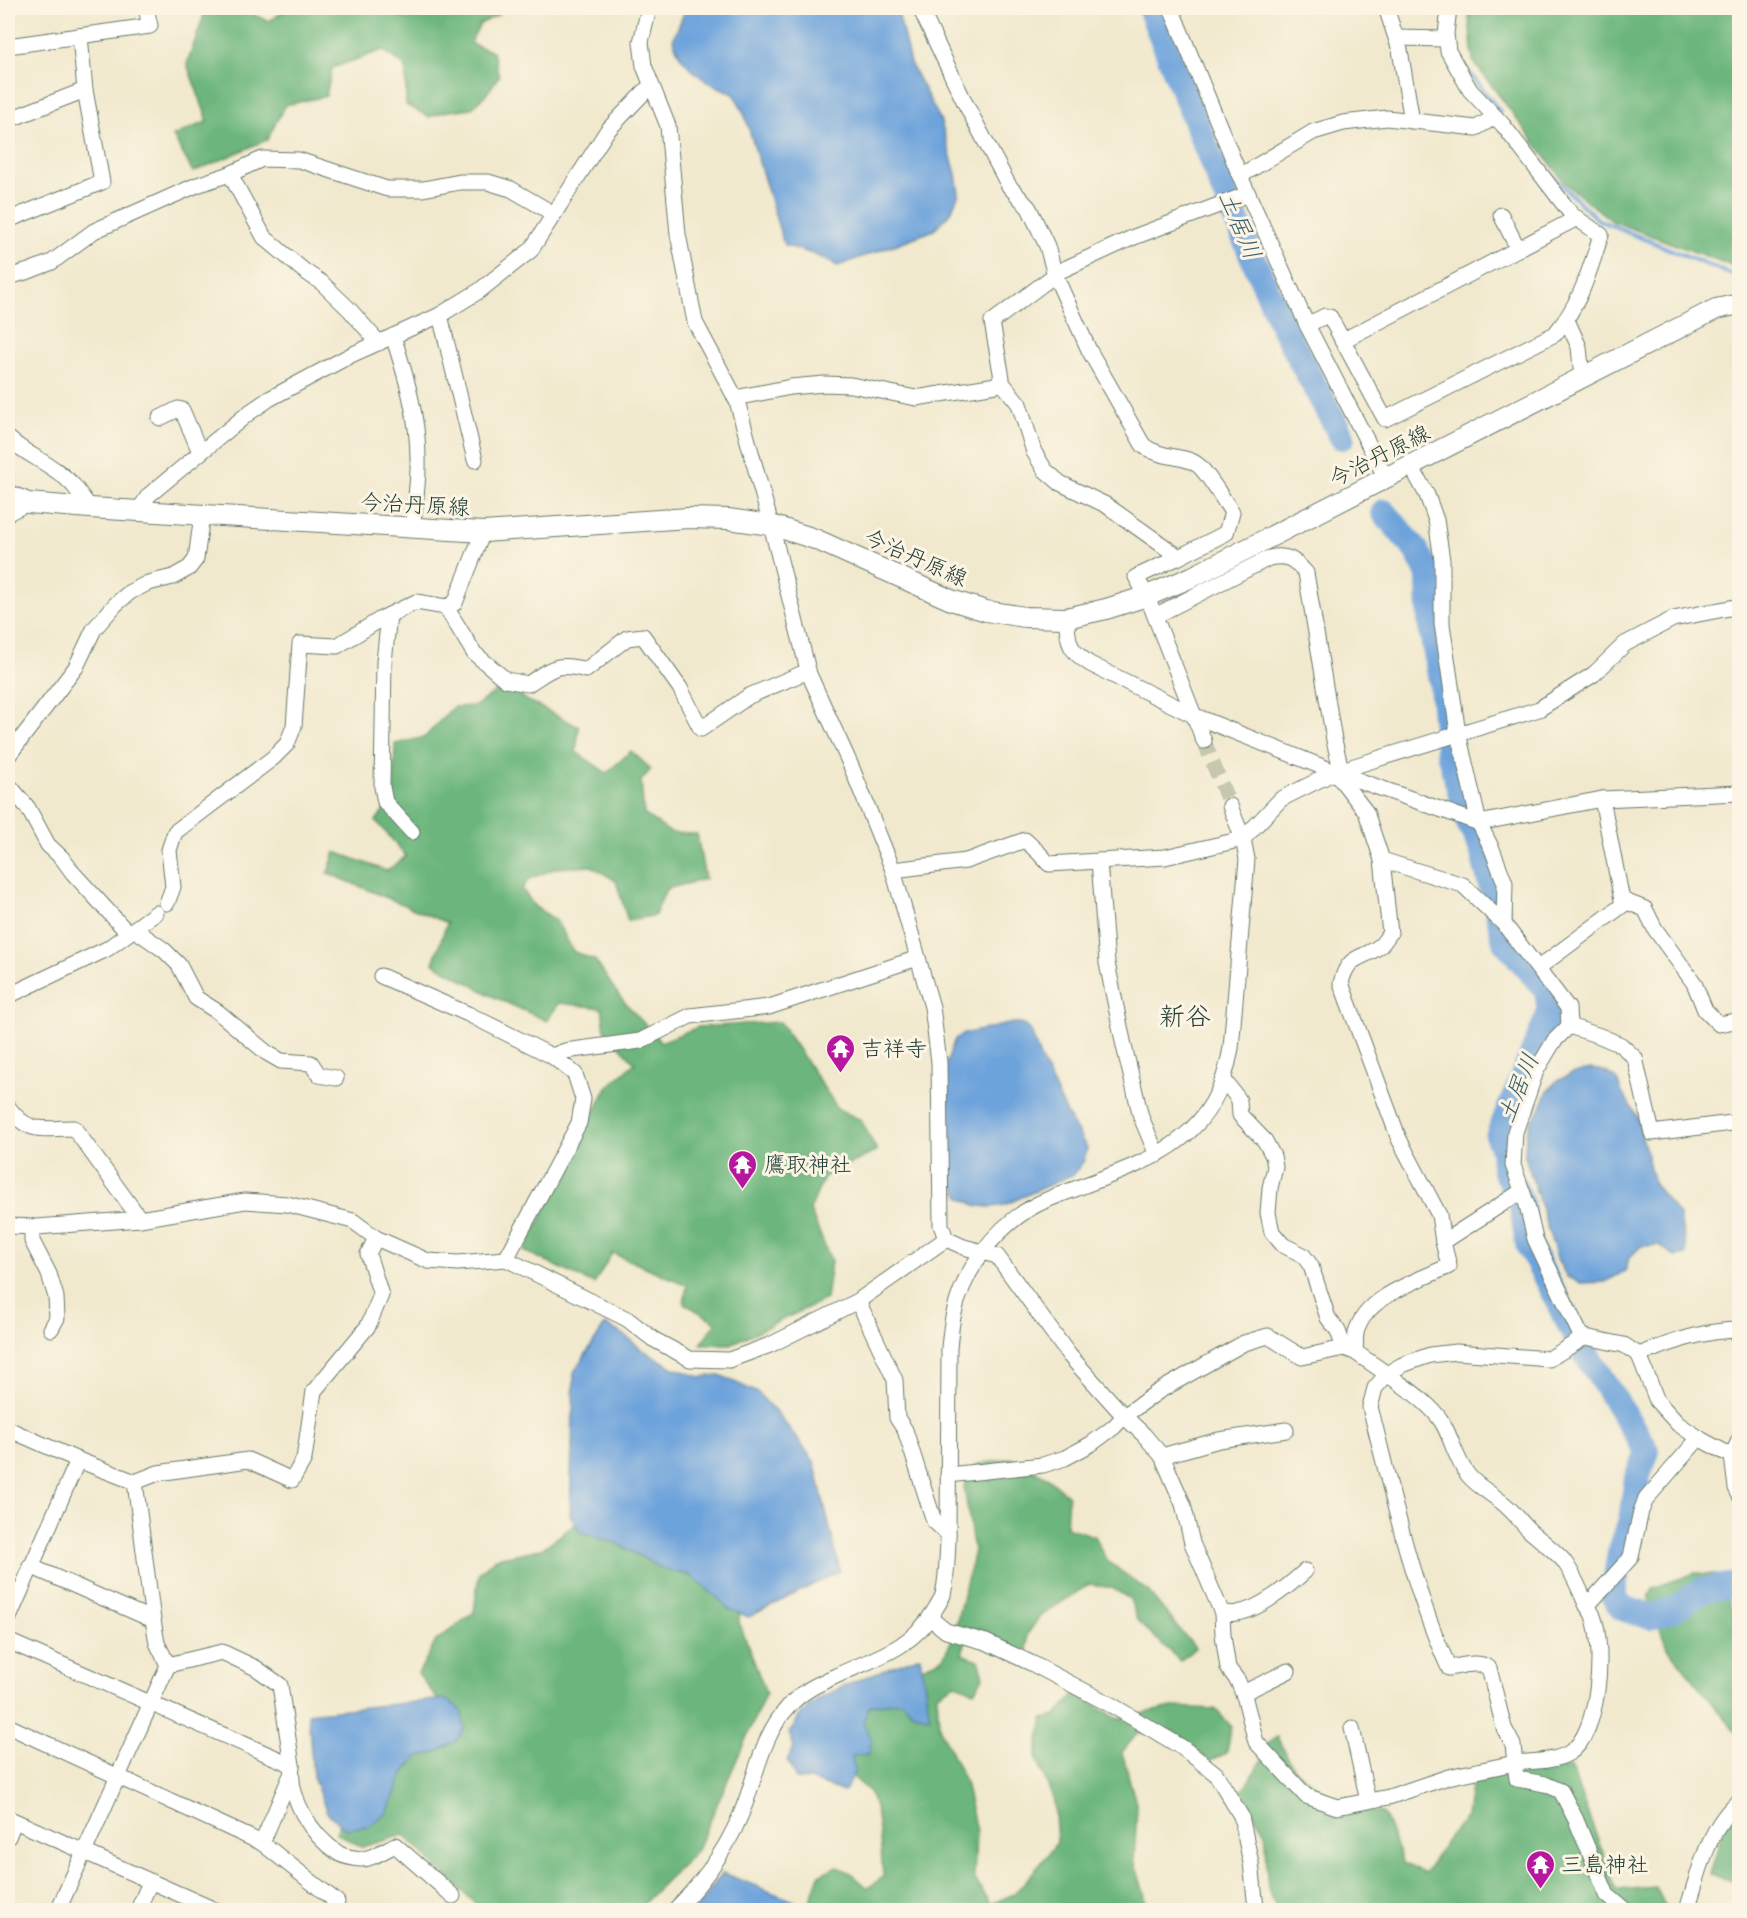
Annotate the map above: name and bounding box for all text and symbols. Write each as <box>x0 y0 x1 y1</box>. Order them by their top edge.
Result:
water label: 土居川 <box>1210 186 1267 265</box>
street label: 今治丹原線 <box>1325 419 1435 494</box>
street label: 今治丹原線 <box>359 489 471 523</box>
street label: 今治丹原線 <box>859 524 971 594</box>
district label: 新谷 <box>1159 1001 1211 1035</box>
temple icon: 吉祥寺 <box>824 1032 856 1074</box>
place label: 吉祥寺 <box>861 1036 927 1064</box>
water label: 土居川 <box>1492 1049 1547 1128</box>
temple icon: 鷹取神社 <box>727 1148 759 1190</box>
place label: 鷹取神社 <box>764 1152 852 1180</box>
temple icon: 三島神社 <box>1524 1848 1556 1890</box>
place label: 三島神社 <box>1561 1852 1649 1880</box>

